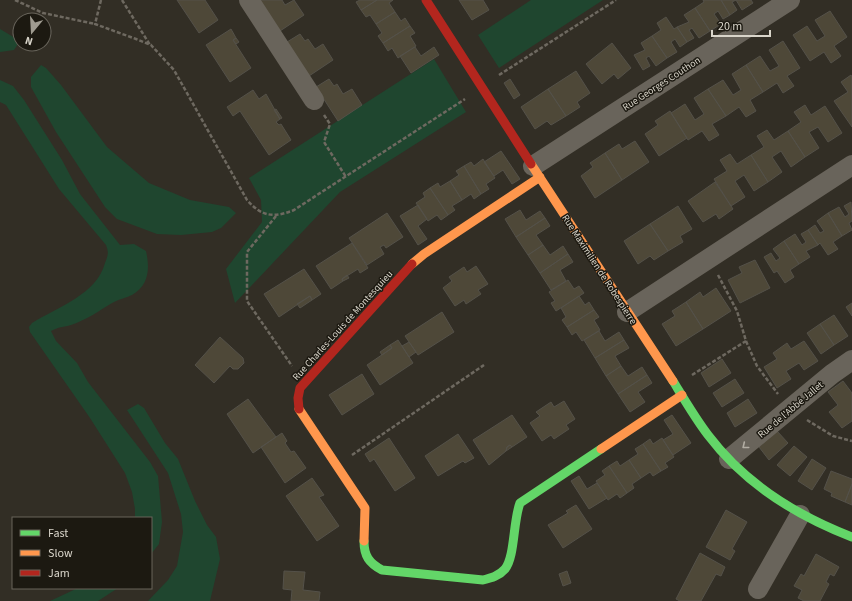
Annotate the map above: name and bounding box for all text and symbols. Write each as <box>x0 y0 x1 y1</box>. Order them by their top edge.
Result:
north arrow <box>12 12 52 52</box>
scale bar <box>712 12 770 38</box>
text: 20 m <box>718 18 742 35</box>
text: N <box>23 33 35 49</box>
street label: Rue Georges Couthon <box>620 53 703 114</box>
street label: Rue Maximilien de Robespierre <box>558 212 640 327</box>
street label: Rue Charles-Louis de Montesquieu <box>289 268 396 384</box>
street label: Rue de l'Abbé Jallet <box>755 378 827 441</box>
one-way arrow <box>743 441 750 448</box>
legend <box>12 517 152 589</box>
text: Fast <box>48 525 68 542</box>
text: Slow <box>48 545 73 562</box>
text: Jam <box>48 565 70 582</box>

